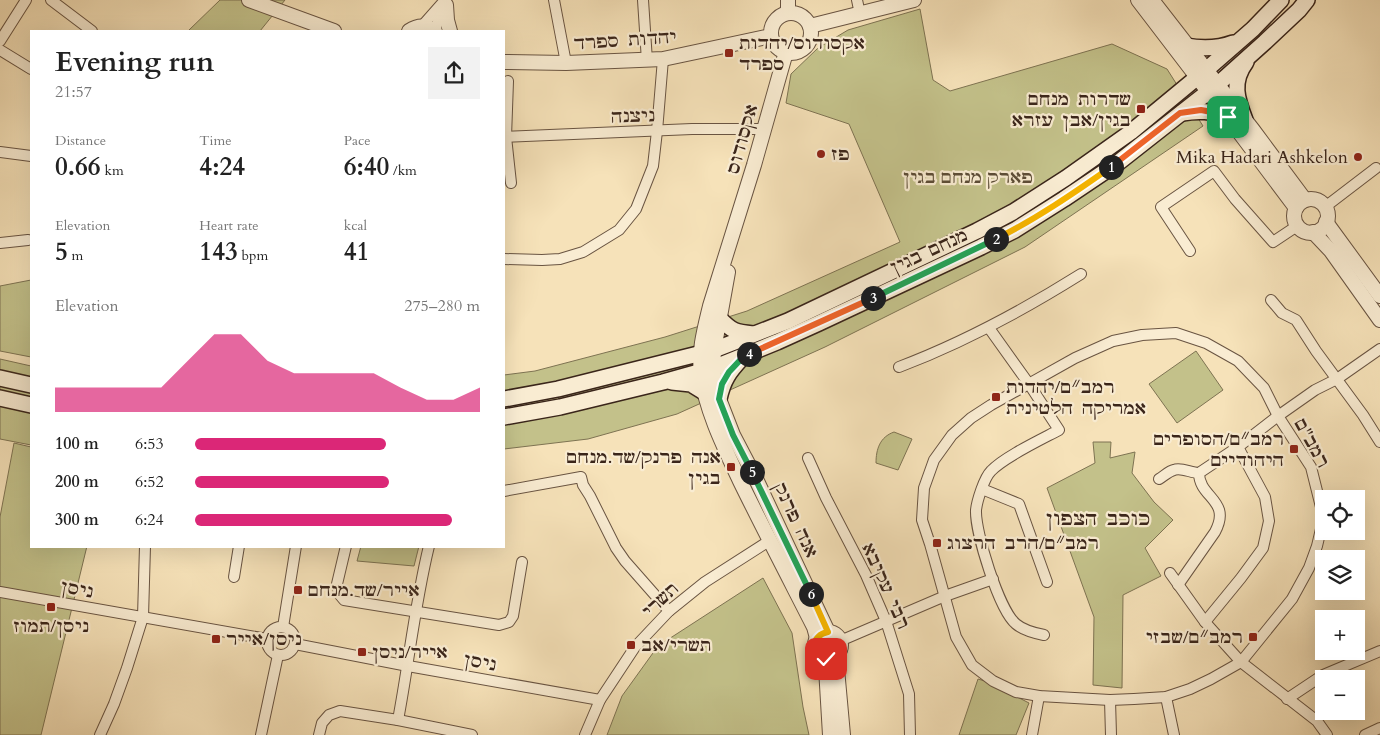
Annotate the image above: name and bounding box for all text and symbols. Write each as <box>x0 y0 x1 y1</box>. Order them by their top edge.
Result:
street label: יהדות ספרד <box>573 24 677 57</box>
place label: אקסודוס/יהדות ספרד <box>739 31 865 77</box>
text: Evening run <box>55 43 214 81</box>
button: share <box>428 47 480 99</box>
marker: אקסודוס/יהדות ספרד <box>723 47 735 59</box>
text: 21:57 <box>55 81 92 103</box>
place label: שדרות מנחם בגין/אבן עזרא <box>1012 87 1131 133</box>
pin <box>1207 96 1249 138</box>
street label: אקסודוס <box>721 101 764 177</box>
street label: ניצנה <box>611 103 655 130</box>
marker: שדרות מנחם בגין/אבן עזרא <box>1135 103 1147 115</box>
icon: arrive <box>1214 103 1242 131</box>
text: Distance <box>55 131 106 150</box>
text: Time <box>199 131 232 150</box>
text: Pace <box>344 131 371 150</box>
place label: פז <box>831 142 850 167</box>
place label: Mika Hadari Ashkelon <box>1176 145 1349 170</box>
marker: פז <box>815 148 827 160</box>
text: 0.66 <box>55 150 101 184</box>
text: 4:24 <box>199 150 245 184</box>
text: 6:40 <box>344 150 389 184</box>
marker: Mika Hadari Ashkelon <box>1352 151 1364 163</box>
pin: 1 <box>1098 154 1124 180</box>
text: 1 <box>1108 158 1115 177</box>
text: km <box>101 161 124 180</box>
text: /km <box>389 161 417 180</box>
park label: פארק מנחם בגין <box>903 165 1033 190</box>
text: Elevation <box>55 216 111 235</box>
text: Heart rate <box>199 216 259 235</box>
text: kcal <box>344 216 367 235</box>
street label: מנחם בגין <box>886 223 972 280</box>
pin: 2 <box>984 226 1008 252</box>
text: 2 <box>993 230 1000 249</box>
text: 5 <box>55 235 68 269</box>
text: 143 <box>199 235 238 269</box>
text: 41 <box>344 235 369 269</box>
text: m <box>68 246 83 265</box>
text: bpm <box>238 246 268 265</box>
pin: 3 <box>860 286 886 310</box>
text: 3 <box>870 289 877 308</box>
text: Elevation <box>55 295 119 317</box>
text: 275–280 m <box>404 295 480 317</box>
pin: 4 <box>736 342 762 366</box>
text: 4 <box>746 345 753 364</box>
place label: רמב״ם/יהדות אמריקה הלטינית <box>1006 375 1146 421</box>
marker: רמב״ם/יהדות אמריקה הלטינית <box>990 391 1002 403</box>
street label: רמב"ם <box>1288 414 1335 473</box>
place label: רמב״ם/הסופרים היהודיים <box>1152 427 1284 473</box>
text: 100 m <box>55 433 99 455</box>
text: 6:53 <box>135 433 164 455</box>
marker: רמב״ם/הסופרים היהודיים <box>1288 443 1300 455</box>
place label: אנה פרנק/שד.מנחם בגין <box>566 445 721 491</box>
pin: 5 <box>740 460 764 484</box>
marker: אנה פרנק/שד.מנחם בגין <box>725 461 737 473</box>
text: 5 <box>749 463 756 482</box>
text: 200 m <box>55 471 99 493</box>
text: 6:52 <box>135 471 164 493</box>
street label: אנה פרנק <box>767 479 824 562</box>
map controls <box>1315 490 1365 720</box>
button: locate <box>1315 490 1365 540</box>
district label: כוכב הצפון <box>1046 506 1150 532</box>
text: 300 m <box>55 509 99 531</box>
text: 6:24 <box>135 509 164 531</box>
place label: רמב״ם/הרב הרצוג <box>947 531 1099 556</box>
marker: רמב״ם/הרב הרצוג <box>931 537 943 549</box>
street label: רבי עקיבא <box>855 539 916 633</box>
button: layers <box>1315 550 1365 600</box>
street label: ניסן <box>59 574 95 605</box>
street label: תשרי <box>637 577 684 624</box>
place label: אייר/שד.מנחם <box>308 578 420 603</box>
pin: 6 <box>798 582 824 606</box>
marker: אייר/שד.מנחם <box>292 584 304 596</box>
text: 6 <box>808 585 815 604</box>
marker: ניסן/תמוז <box>45 601 57 613</box>
button: + <box>1315 610 1365 660</box>
place label: ניסן/תמוז <box>13 614 89 639</box>
place label: רמב״ם/שבזי <box>1146 625 1243 650</box>
place label: ניסן/אייר <box>226 627 302 652</box>
marker: רמב״ם/שבזי <box>1247 631 1259 643</box>
marker: ניסן/אייר <box>210 633 222 645</box>
place label: תשרי/אב <box>641 633 711 658</box>
pin <box>805 638 847 680</box>
marker: תשרי/אב <box>625 639 637 651</box>
place label: אייר/ניסן <box>372 640 448 665</box>
icon: check <box>812 645 840 673</box>
marker: אייר/ניסן <box>356 646 368 658</box>
street label: ניסן <box>462 647 498 678</box>
button: − <box>1315 670 1365 720</box>

